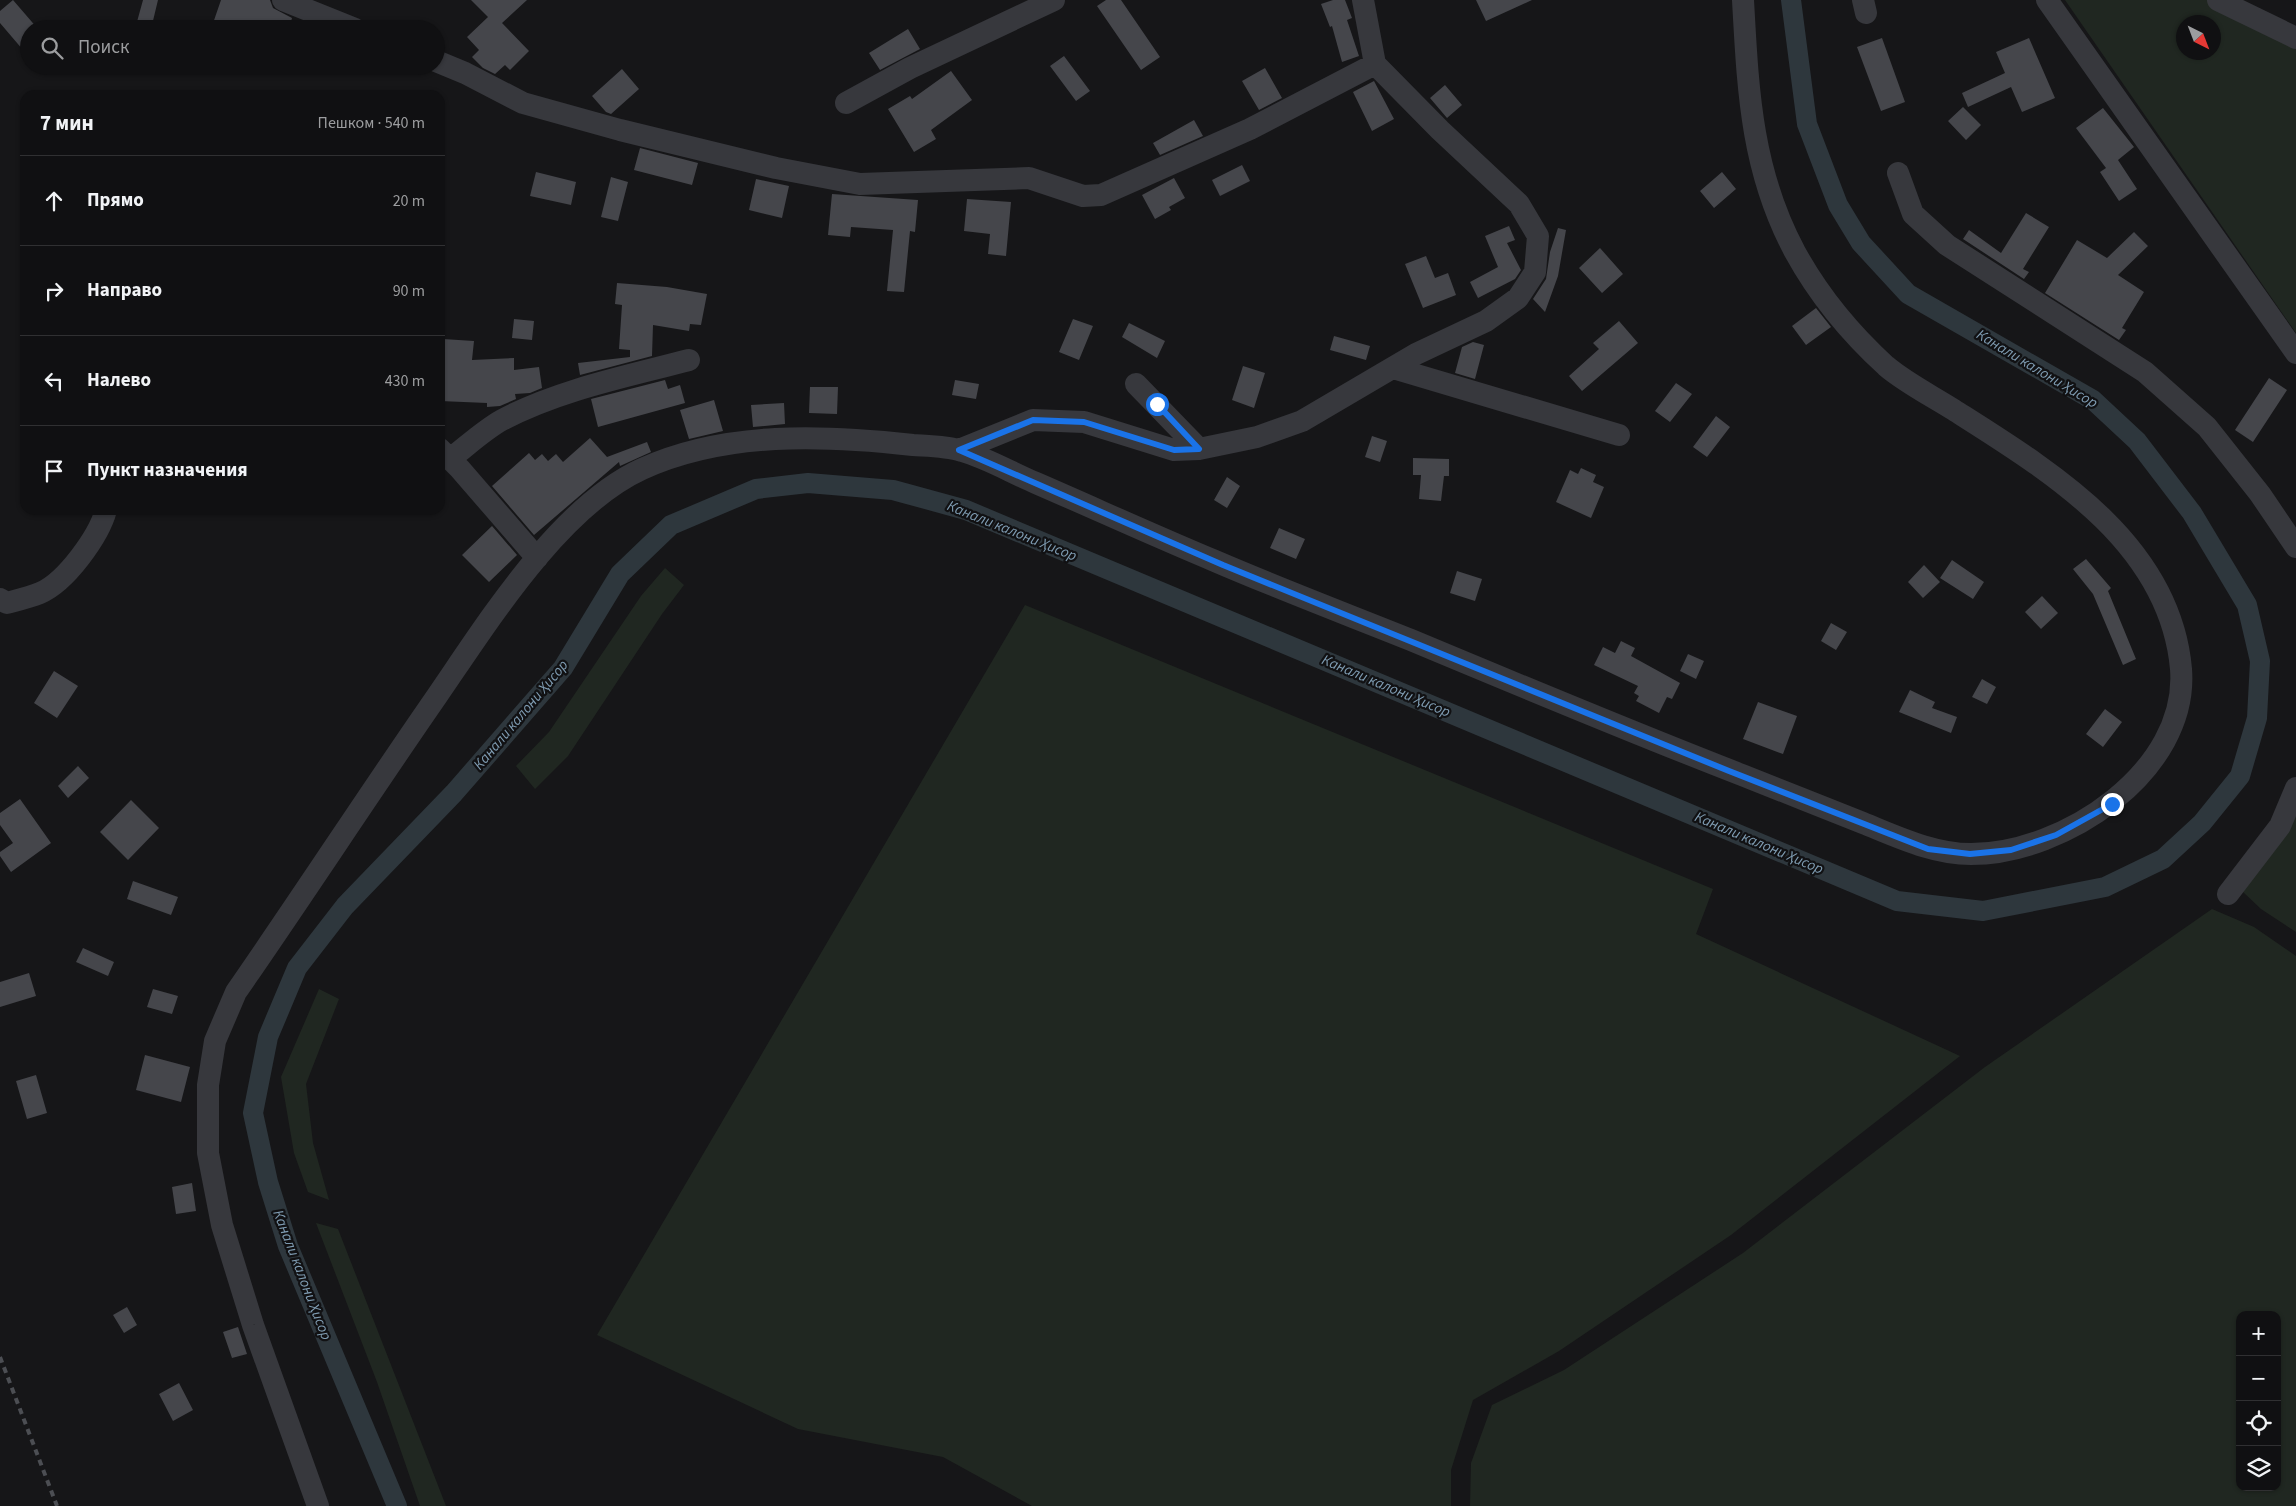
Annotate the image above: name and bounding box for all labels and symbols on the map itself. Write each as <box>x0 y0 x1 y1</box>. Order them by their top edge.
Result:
north arrow <box>2176 15 2221 60</box>
water label: Канали калони Ҳисор <box>1972 324 2102 414</box>
route start <box>1146 393 1169 416</box>
water label: Канали калони Ҳисор <box>944 495 1080 567</box>
water label: Канали калони Ҳисор <box>1318 649 1454 723</box>
water label: Канали калони Ҳисор <box>469 655 573 775</box>
route end <box>2101 793 2124 816</box>
water label: Канали калони Ҳисор <box>1691 806 1827 880</box>
water label: Канали калони Ҳисор <box>267 1207 337 1343</box>

